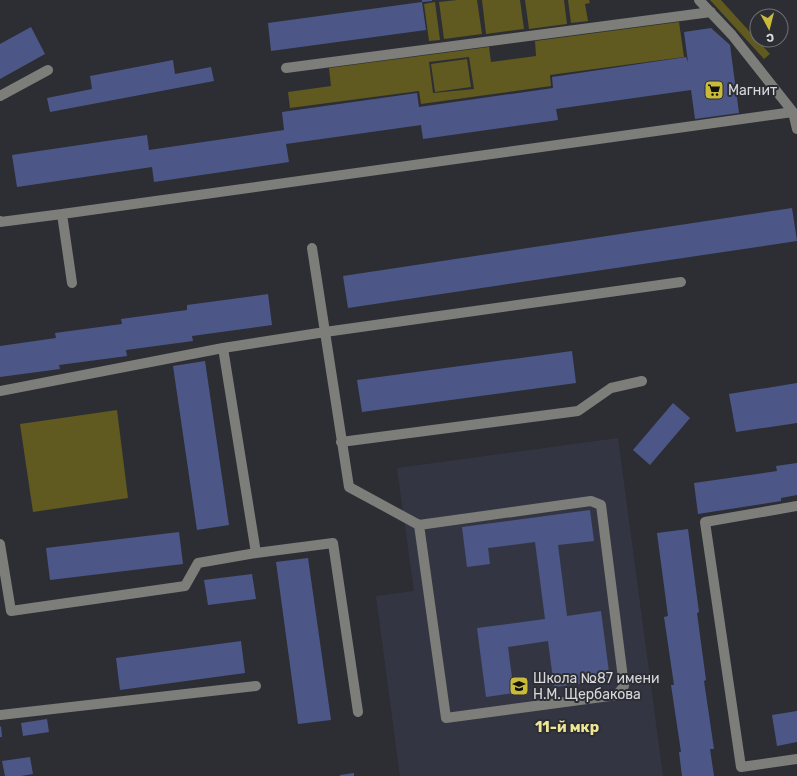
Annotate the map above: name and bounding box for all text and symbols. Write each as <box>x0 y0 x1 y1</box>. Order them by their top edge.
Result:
north arrow <box>749 8 789 48</box>
text: С <box>765 31 775 44</box>
supermarket icon: Магнит <box>703 79 725 101</box>
place label: Магнит <box>728 82 777 99</box>
place label: Школа №87 имени Н.М. Щербакова <box>533 670 659 703</box>
school or university icon: Школа №87 имени Н.М. Щербакова <box>508 675 530 697</box>
district label: 11-й мкр <box>535 718 599 736</box>

